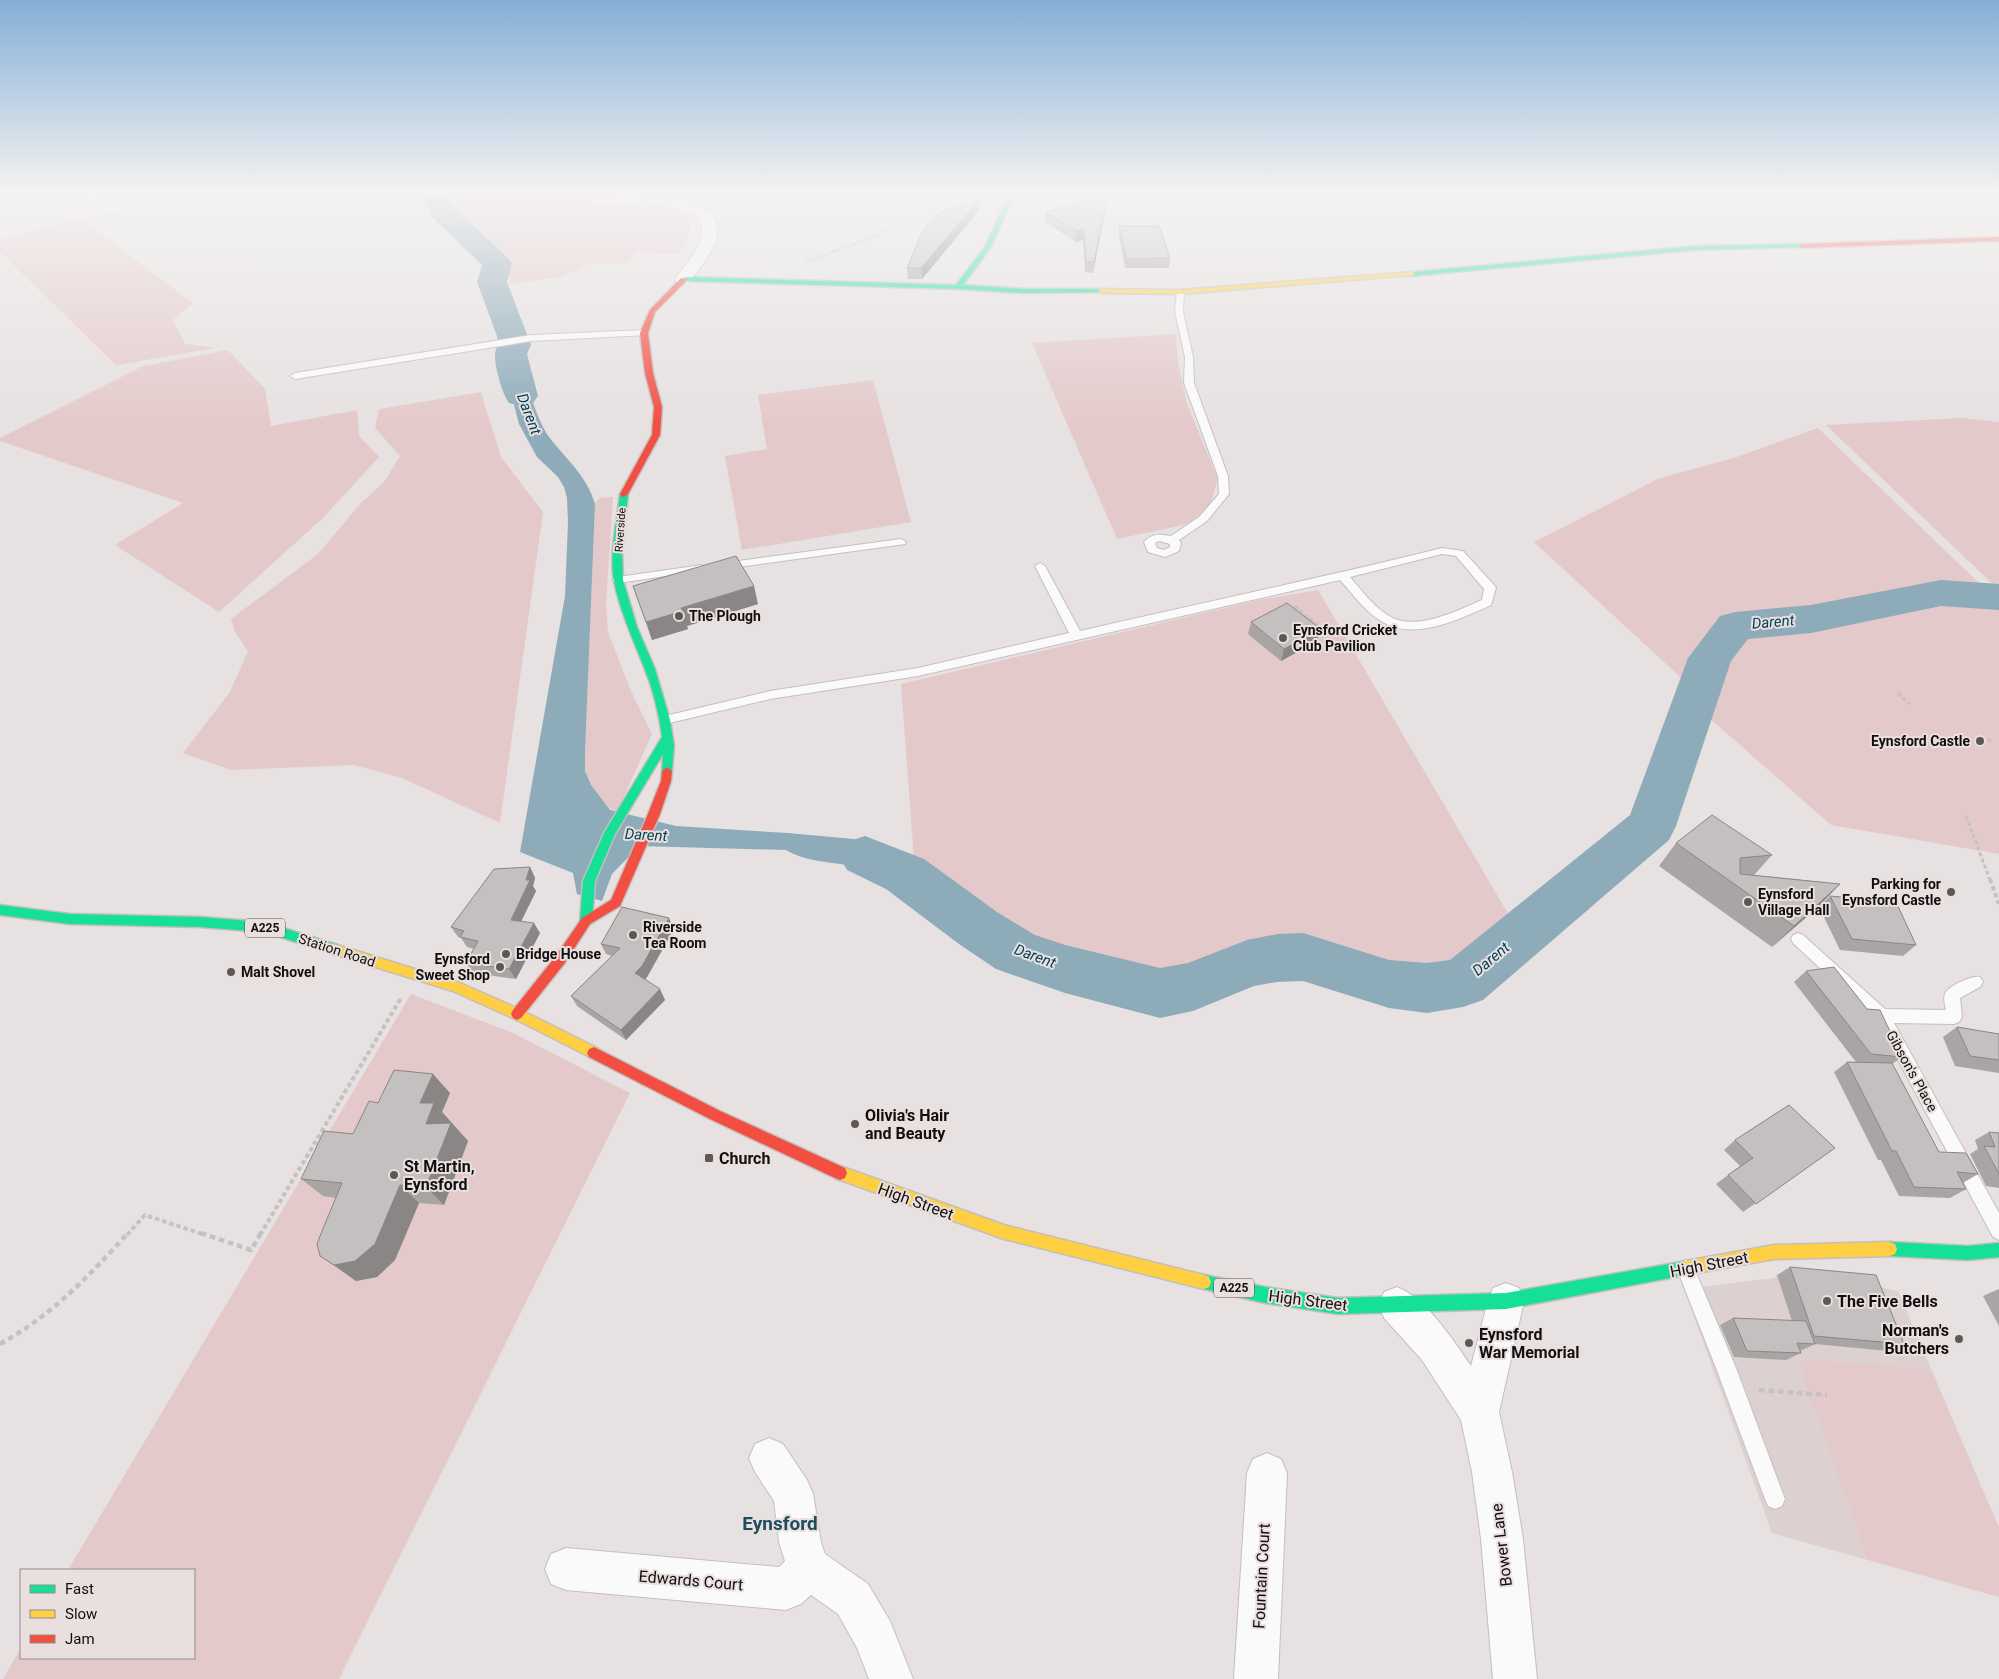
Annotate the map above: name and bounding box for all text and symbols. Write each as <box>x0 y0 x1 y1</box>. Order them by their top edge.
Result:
water label: Darent <box>513 391 545 437</box>
street label: Riverside <box>612 507 629 553</box>
place label: The Plough <box>689 608 761 624</box>
marker: The Plough <box>673 610 685 622</box>
water label: Darent <box>1751 611 1795 633</box>
place label: Eynsford Cricket Club Pavilion <box>1293 622 1397 654</box>
marker: Eynsford Cricket Club Pavilion <box>1277 632 1289 644</box>
place label: Eynsford Castle <box>1871 733 1970 749</box>
marker: Eynsford Castle <box>1974 735 1986 747</box>
water label: Darent <box>624 825 668 845</box>
place label: Parking for Eynsford Castle <box>1842 876 1941 908</box>
place label: Eynsford Village Hall <box>1758 886 1830 918</box>
marker: Parking for Eynsford Castle <box>1945 886 1957 898</box>
marker: Eynsford Village Hall <box>1742 896 1754 908</box>
road number: A225 <box>245 918 285 938</box>
place label: Riverside Tea Room <box>643 919 706 951</box>
marker: Riverside Tea Room <box>627 929 639 941</box>
street label: Station Road <box>297 930 377 970</box>
water label: Darent <box>1469 938 1513 980</box>
water label: Darent <box>1012 940 1058 972</box>
place label: Bridge House <box>516 946 602 962</box>
marker: Bridge House <box>500 948 512 960</box>
place label: Eynsford Sweet Shop <box>416 951 490 983</box>
marker: Eynsford Sweet Shop <box>494 961 506 973</box>
place label: Malt Shovel <box>241 964 315 980</box>
marker: Malt Shovel <box>225 966 237 978</box>
street label: Gibson's Place <box>1883 1028 1941 1114</box>
place label: Olivia's Hair and Beauty <box>865 1106 949 1143</box>
marker: Olivia's Hair and Beauty <box>849 1118 861 1130</box>
place label: Church <box>719 1149 770 1168</box>
marker: Church <box>703 1152 715 1164</box>
place label: St Martin, Eynsford <box>404 1157 475 1194</box>
marker: St Martin, Eynsford <box>388 1169 400 1181</box>
street label: High Street <box>875 1179 956 1224</box>
street label: High Street <box>1668 1248 1750 1281</box>
road number: A225 <box>1214 1278 1254 1298</box>
street label: High Street <box>1267 1286 1348 1315</box>
place label: The Five Bells <box>1837 1292 1938 1311</box>
marker: The Five Bells <box>1821 1295 1833 1307</box>
place label: Norman's Butchers <box>1882 1321 1949 1358</box>
place label: Eynsford War Memorial <box>1479 1325 1580 1362</box>
marker: Norman's Butchers <box>1953 1333 1965 1345</box>
marker: Eynsford War Memorial <box>1463 1337 1475 1349</box>
street label: Bower Lane <box>1487 1502 1516 1588</box>
district label: Eynsford <box>742 1512 818 1535</box>
street label: Fountain Court <box>1249 1523 1274 1629</box>
street label: Edwards Court <box>638 1566 744 1595</box>
legend <box>20 1569 195 1659</box>
text: Fast <box>65 1580 94 1598</box>
text: Slow <box>65 1605 97 1623</box>
text: Jam <box>65 1630 95 1648</box>

